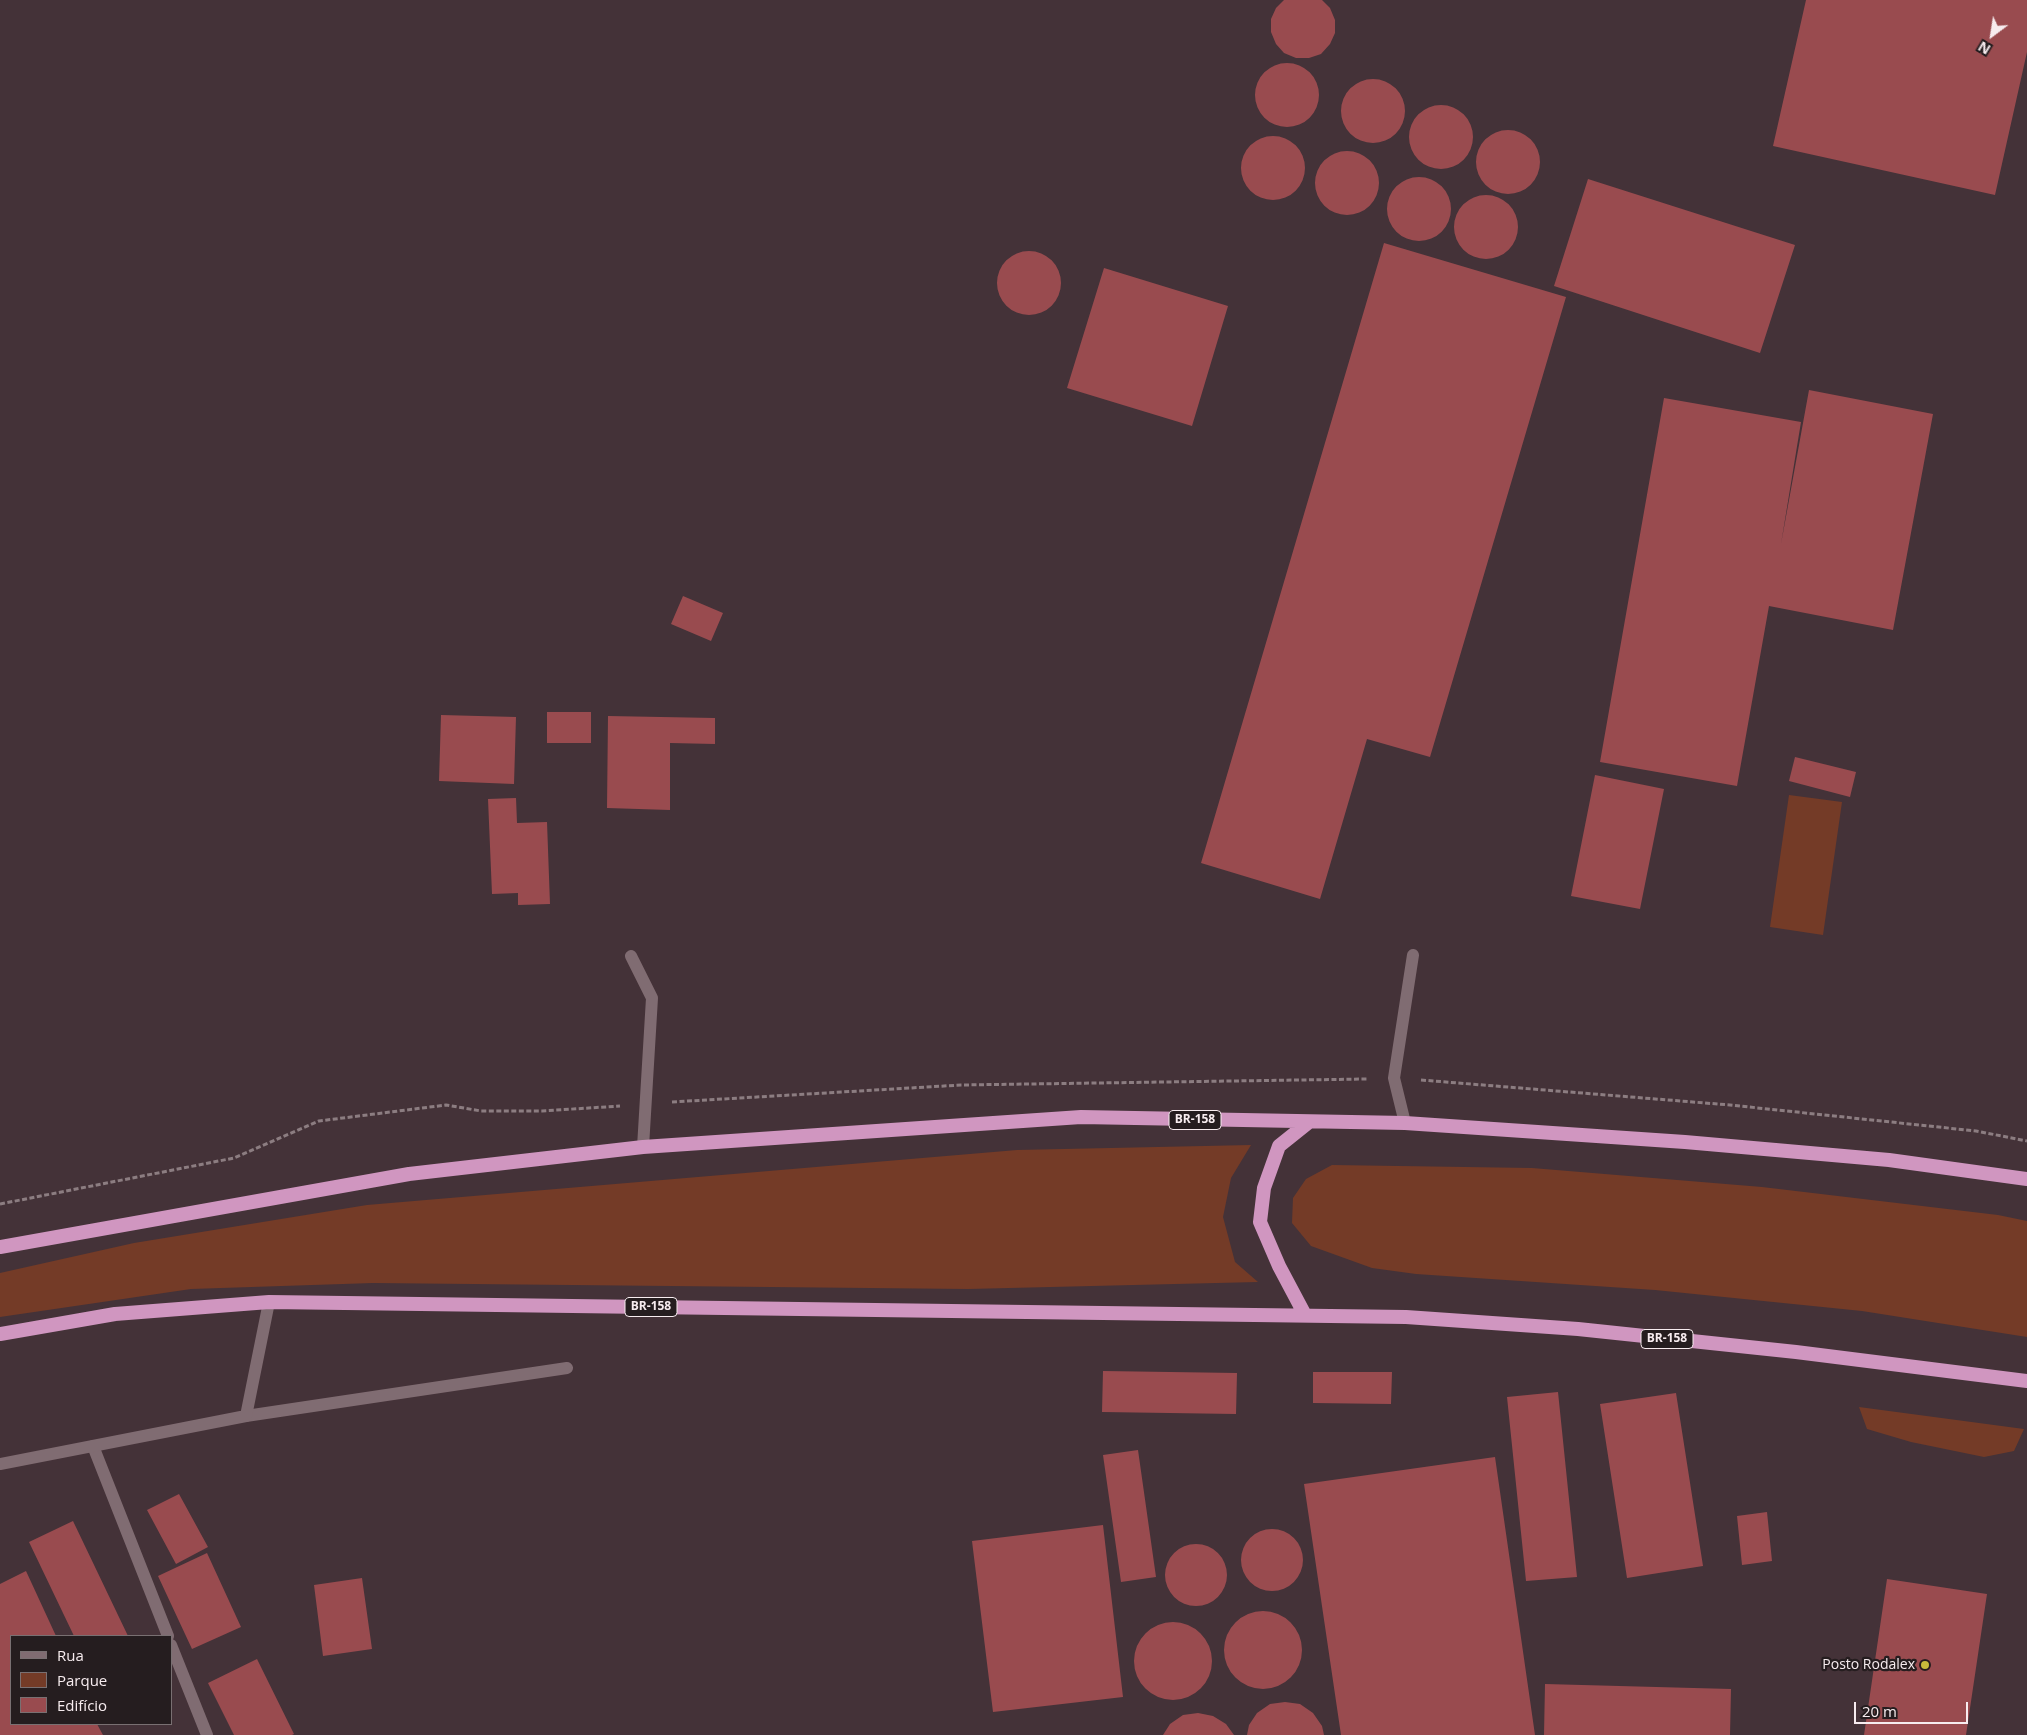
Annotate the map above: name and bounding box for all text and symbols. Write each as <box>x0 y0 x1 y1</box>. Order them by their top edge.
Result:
north arrow <box>1967 10 2017 60</box>
text: N <box>1974 37 1994 59</box>
road number: BR-158 <box>1169 1110 1221 1130</box>
road number: BR-158 <box>625 1298 677 1316</box>
road number: BR-158 <box>1641 1330 1693 1348</box>
legend <box>10 1635 172 1725</box>
text: Rua <box>57 1645 84 1665</box>
place label: Posto Rodalex <box>1822 1657 1915 1673</box>
marker: Posto Rodalex <box>1919 1659 1931 1671</box>
text: Parque <box>57 1670 107 1690</box>
scale bar <box>1857 1692 1971 1724</box>
text: Edifício <box>57 1695 107 1715</box>
text: 20 m <box>1862 1701 1897 1721</box>

